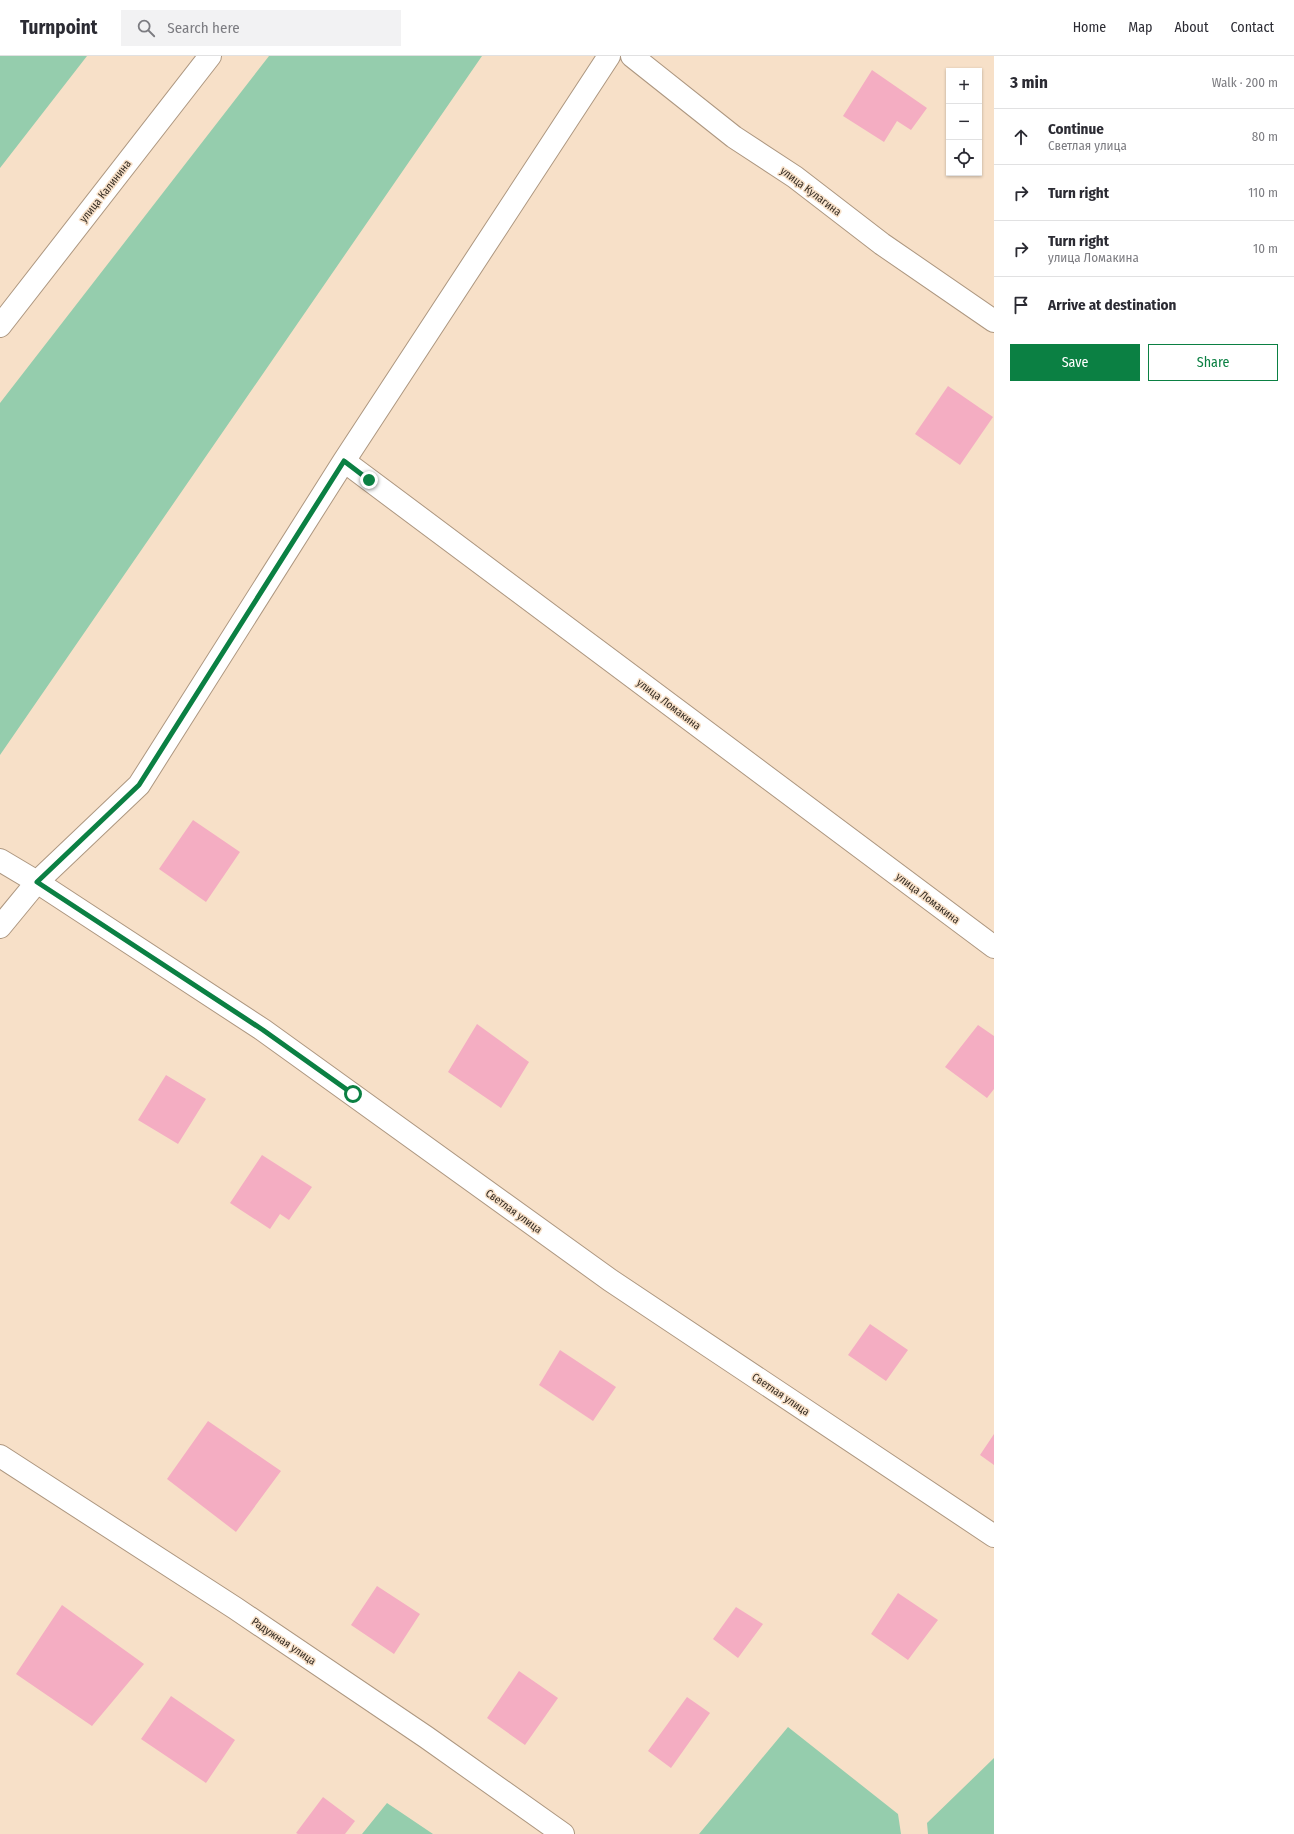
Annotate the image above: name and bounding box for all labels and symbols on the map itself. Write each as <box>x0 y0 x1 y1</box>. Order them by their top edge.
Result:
street label: улица Калинина <box>77 157 134 225</box>
street label: улица Кулагина <box>778 164 844 219</box>
route end <box>360 471 378 489</box>
street label: улица Ломакина <box>634 676 703 733</box>
street label: улица Ломакина <box>893 870 962 927</box>
route start <box>344 1085 362 1103</box>
street label: Светлая улица <box>483 1187 545 1236</box>
street label: Светлая улица <box>749 1370 812 1418</box>
street label: Радужная улица <box>249 1615 318 1668</box>

